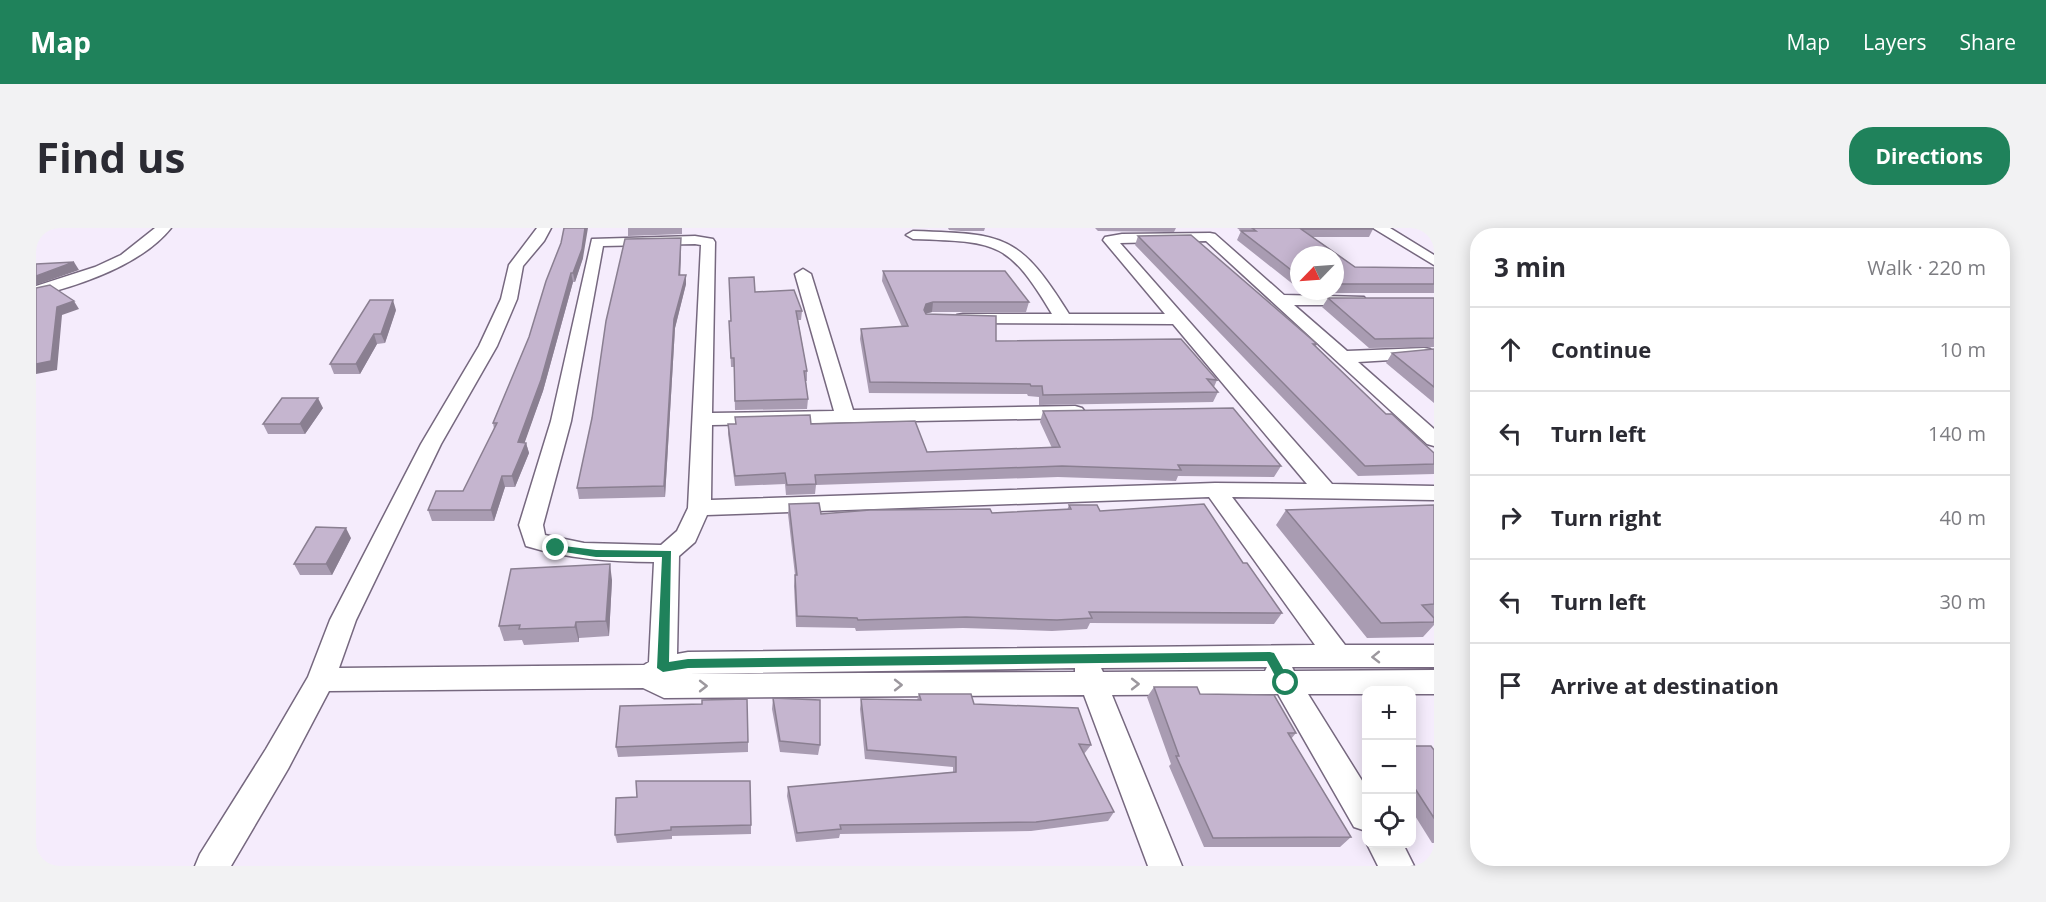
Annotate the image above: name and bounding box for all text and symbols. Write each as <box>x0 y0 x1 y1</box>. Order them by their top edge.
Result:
text: Map <box>30 23 91 61</box>
text: Map <box>1787 28 1830 56</box>
text: Layers <box>1863 28 1927 56</box>
text: Share <box>1960 28 2016 56</box>
button: Directions <box>1849 127 2010 185</box>
text: Find us <box>36 128 185 185</box>
north arrow <box>1290 246 1344 300</box>
text: 3 min <box>1494 249 1566 285</box>
text: Walk · 220 m <box>1867 254 1986 281</box>
icon: ahead <box>1494 333 1527 366</box>
text: Continue <box>1551 334 1651 364</box>
text: 10 m <box>1939 336 1986 363</box>
icon: left <box>1494 417 1527 450</box>
text: Turn left <box>1551 418 1646 448</box>
text: 140 m <box>1928 420 1986 447</box>
icon: right <box>1494 501 1527 534</box>
text: Turn right <box>1551 502 1662 532</box>
text: 40 m <box>1939 504 1986 531</box>
route end <box>542 534 568 560</box>
icon: left <box>1494 585 1527 618</box>
text: Turn left <box>1551 586 1646 616</box>
text: 30 m <box>1939 588 1986 615</box>
one-way arrow <box>1371 651 1380 663</box>
route start <box>1272 669 1298 695</box>
icon: arrive <box>1494 669 1527 702</box>
text: Arrive at destination <box>1551 670 1779 700</box>
one-way arrow <box>1130 678 1139 690</box>
one-way arrow <box>893 679 902 691</box>
one-way arrow <box>698 680 707 692</box>
map controls <box>1362 686 1416 848</box>
button: + <box>1362 686 1416 740</box>
button: − <box>1362 740 1416 794</box>
button: locate <box>1362 794 1416 848</box>

